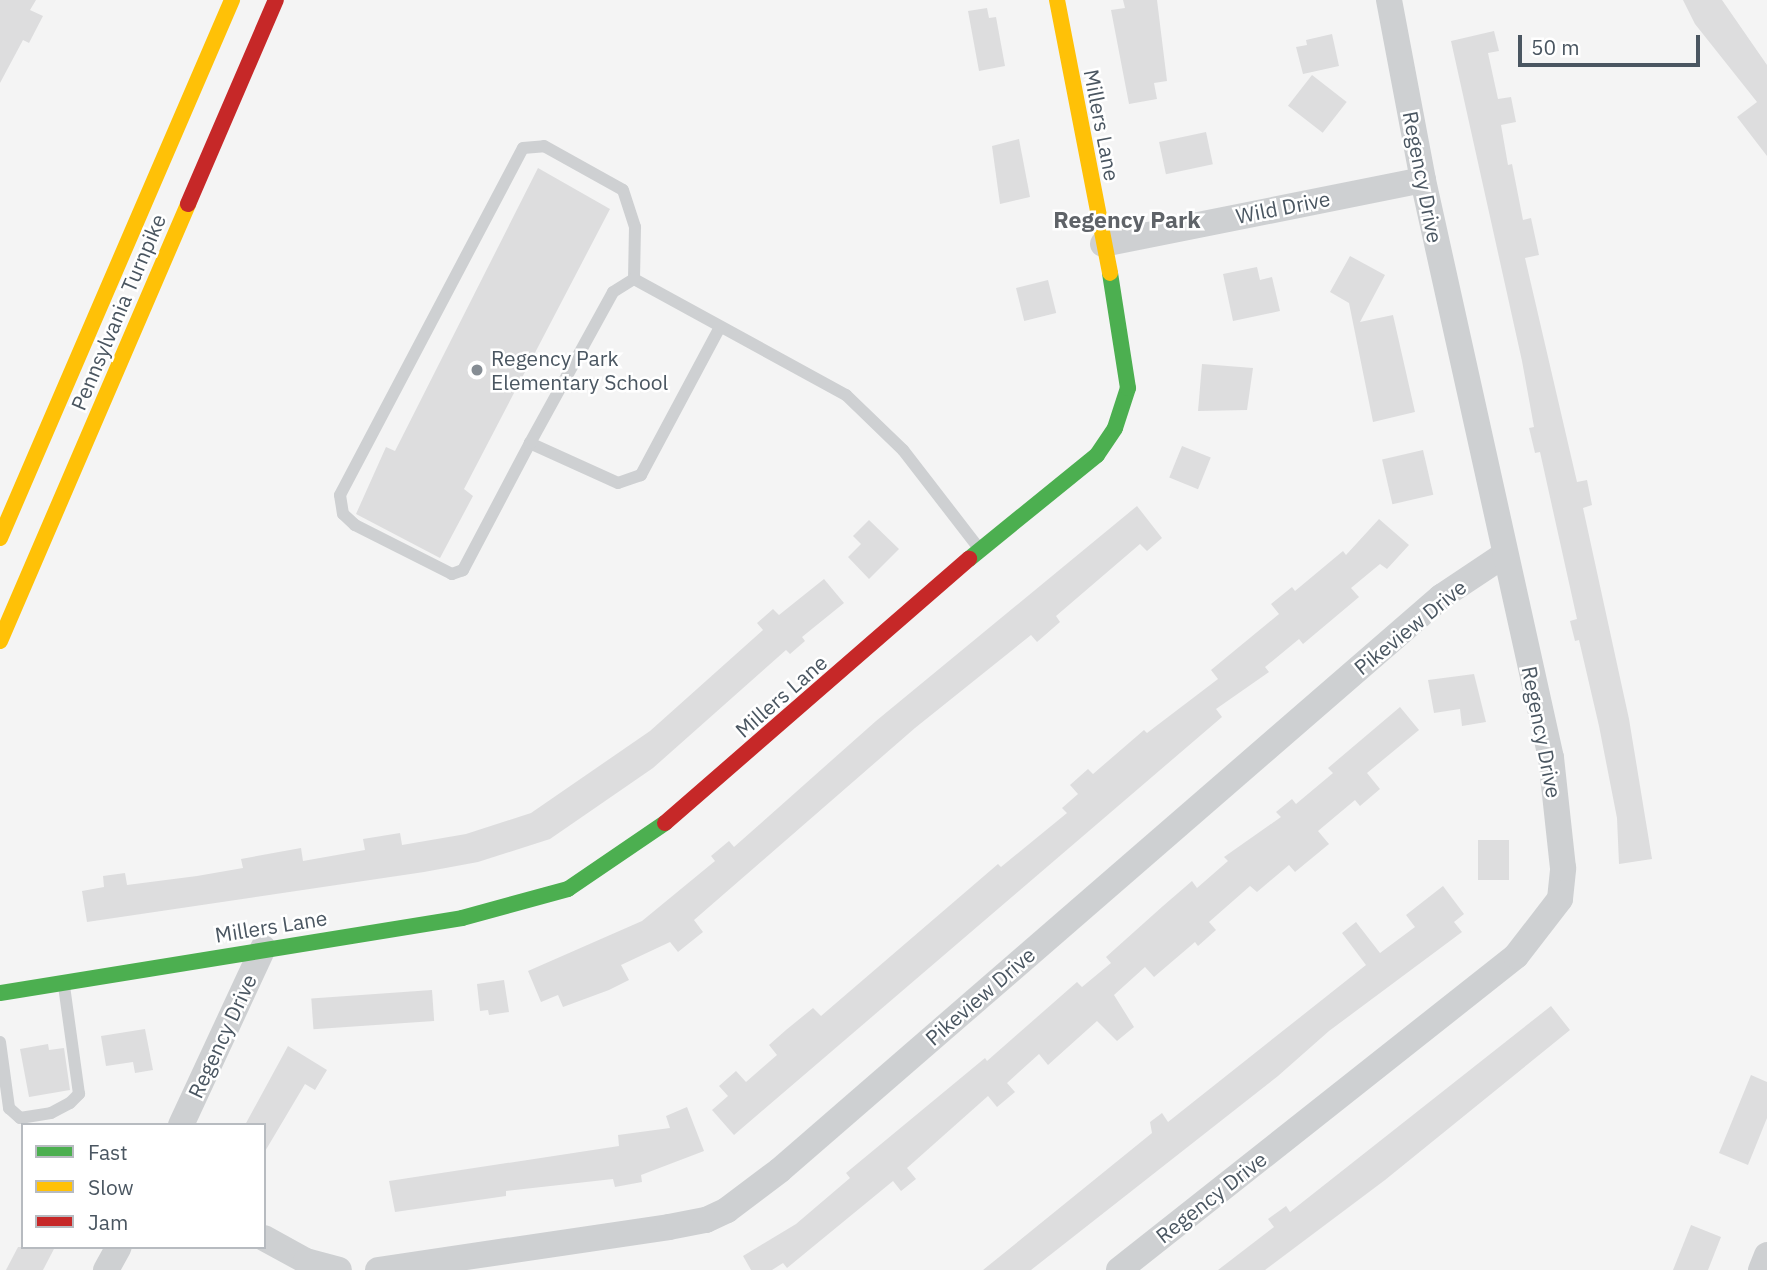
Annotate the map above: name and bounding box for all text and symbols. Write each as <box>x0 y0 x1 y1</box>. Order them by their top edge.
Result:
scale bar <box>1522 21 1704 65</box>
text: 50 m <box>1531 33 1580 61</box>
street label: Millers Lane <box>1079 67 1125 183</box>
street label: Regency Drive <box>1398 109 1448 245</box>
street label: Wild Drive <box>1234 186 1332 228</box>
district label: Regency Park <box>1053 205 1201 233</box>
street label: Pennsylvania Turnpike <box>65 210 171 414</box>
place label: Regency Park Elementary School <box>491 345 668 395</box>
marker: Regency Park Elementary School <box>469 362 485 378</box>
street label: Pikeview Drive <box>1349 574 1471 680</box>
street label: Millers Lane <box>730 649 832 743</box>
street label: Regency Drive <box>1517 664 1567 800</box>
street label: Millers Lane <box>213 905 329 947</box>
street label: Pikeview Drive <box>920 942 1040 1050</box>
street label: Regency Drive <box>182 970 262 1102</box>
legend <box>21 1123 266 1249</box>
text: Fast <box>88 1138 128 1166</box>
street label: Regency Drive <box>1151 1146 1271 1248</box>
text: Slow <box>88 1173 134 1201</box>
text: Jam <box>88 1208 128 1236</box>

